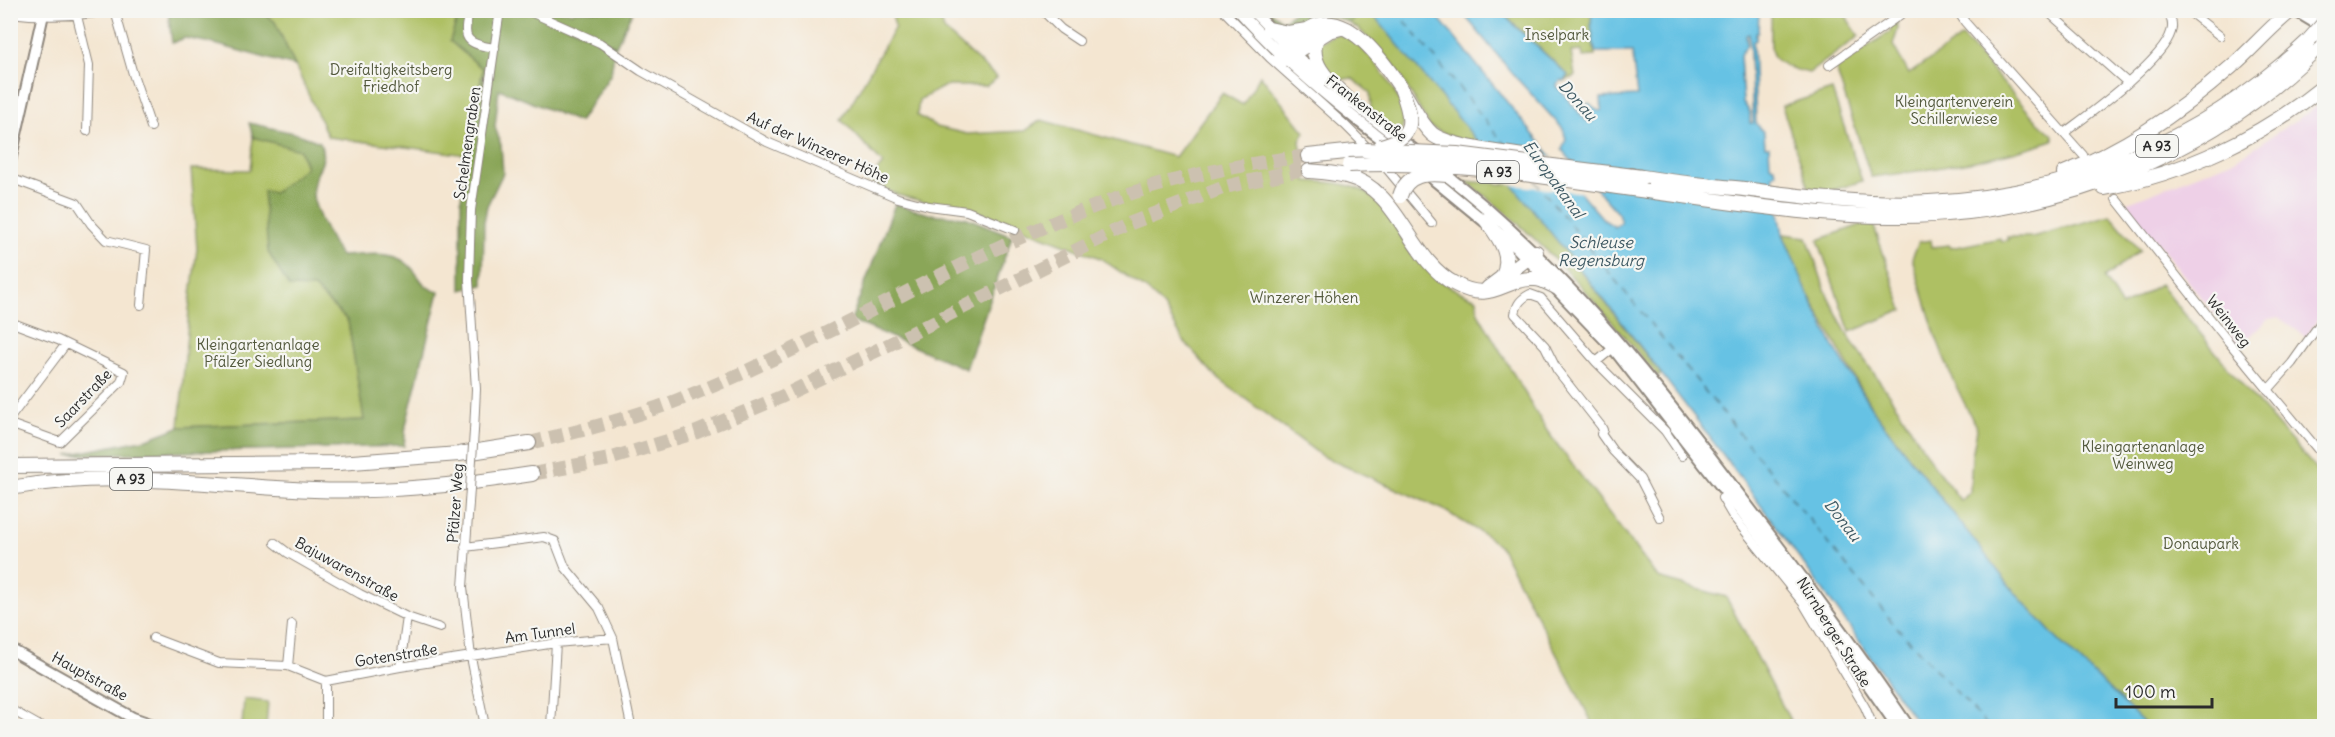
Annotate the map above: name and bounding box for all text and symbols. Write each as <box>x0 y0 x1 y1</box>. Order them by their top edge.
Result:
park label: Inselpark <box>1525 25 1589 44</box>
park label: Dreifaltigkeitsberg Friedhof <box>330 60 452 96</box>
street label: Frankenstraße <box>1323 70 1411 146</box>
water label: Donau <box>1555 75 1603 126</box>
street label: Schelmengraben <box>450 85 484 201</box>
park label: Kleingartenverein Schillerwiese <box>1895 92 2014 128</box>
street label: Auf der Winzerer Höhe <box>744 107 892 187</box>
road number: A 93 <box>2136 135 2178 157</box>
water label: Europakanal <box>1519 136 1590 224</box>
road number: A 93 <box>1477 161 1519 183</box>
water label: Schleuse Regensburg <box>1558 232 1645 270</box>
park label: Winzerer Höhen <box>1250 288 1359 307</box>
street label: Weinweg <box>2203 291 2255 351</box>
park label: Kleingartenanlage Pfälzer Siedlung <box>196 335 320 371</box>
street label: Saarstraße <box>50 365 116 431</box>
park label: Kleingartenanlage Weinweg <box>2081 437 2205 473</box>
street label: Pfälzer Weg <box>443 463 467 543</box>
road number: A 93 <box>110 468 152 490</box>
water label: Donau <box>1820 495 1867 546</box>
street label: Bajuwarenstraße <box>292 533 402 605</box>
park label: Donaupark <box>2163 534 2239 553</box>
street label: Nürnberger Straße <box>1793 573 1875 691</box>
street label: Am Tunnel <box>504 619 576 647</box>
street label: Gotenstraße <box>353 639 439 671</box>
street label: Hauptstraße <box>49 647 131 705</box>
scale bar <box>2116 671 2212 709</box>
text: 100 m <box>2125 680 2176 703</box>

